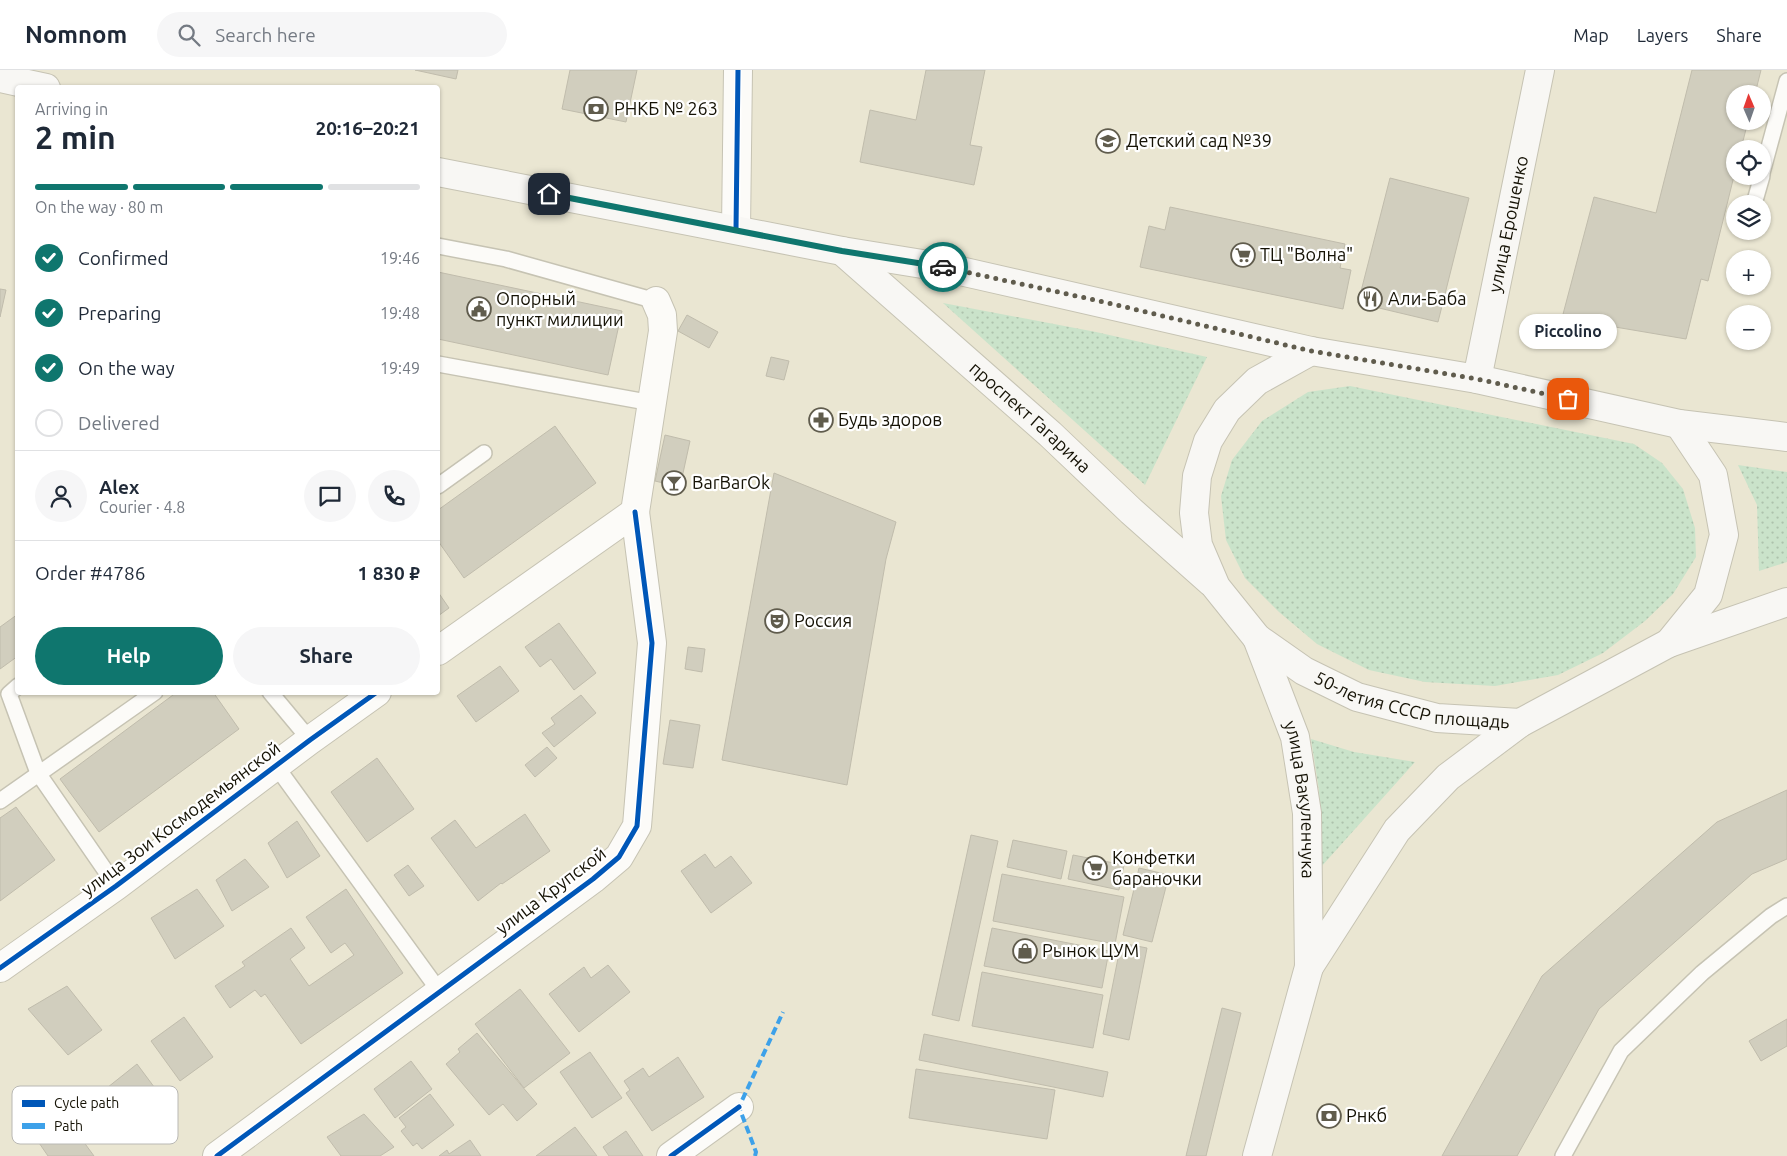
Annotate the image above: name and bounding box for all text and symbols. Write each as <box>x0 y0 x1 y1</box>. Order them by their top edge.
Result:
search box <box>157 12 507 57</box>
text: Nomnom <box>25 21 127 48</box>
icon: search <box>175 21 203 49</box>
text: Search here <box>215 24 316 46</box>
text: Map <box>1573 25 1609 45</box>
text: Layers <box>1637 25 1688 45</box>
text: Share <box>1716 25 1762 45</box>
north arrow <box>1726 85 1771 130</box>
map controls <box>1726 85 1771 350</box>
bank icon: РНКБ № 263 <box>583 96 609 122</box>
place label: РНКБ № 263 <box>614 98 718 118</box>
text: Arriving in <box>35 100 108 118</box>
text: 20:16–20:21 <box>315 117 420 139</box>
text: 2 min <box>35 119 116 155</box>
school or university icon: Детский сад №39 <box>1095 128 1121 154</box>
place label: Детский сад №39 <box>1126 130 1272 150</box>
button: locate <box>1726 140 1771 185</box>
street label: улица Ерошенко <box>1484 154 1531 294</box>
pin <box>528 173 570 215</box>
icon: home <box>535 180 563 208</box>
button: layers <box>1726 195 1771 240</box>
text: On the way · 80 m <box>35 198 163 216</box>
courier <box>918 242 968 292</box>
supermarket icon: ТЦ "Волна" <box>1230 242 1256 268</box>
icon: check <box>35 244 63 272</box>
place label: ТЦ "Волна" <box>1260 244 1353 264</box>
text: Confirmed <box>78 247 169 269</box>
text: 19:46 <box>380 249 420 267</box>
button: + <box>1726 250 1771 295</box>
icon: car <box>929 253 957 281</box>
restaurant icon: Али-Баба <box>1357 286 1383 312</box>
place label: Опорный пункт милиции <box>496 288 624 329</box>
place label: Али-Баба <box>1388 288 1467 308</box>
public building icon: Опорный пункт милиции <box>466 296 492 322</box>
icon: check <box>35 299 63 327</box>
text: Preparing <box>78 302 162 324</box>
text: 19:48 <box>380 304 420 322</box>
button: − <box>1726 305 1771 350</box>
callout: Piccolino <box>1519 314 1617 349</box>
text: Piccolino <box>1534 322 1602 340</box>
icon: check <box>35 354 63 382</box>
text: On the way <box>78 357 175 379</box>
street label: проспект Гагарина <box>966 357 1095 476</box>
text: 19:49 <box>380 359 420 377</box>
pin <box>1547 378 1589 420</box>
icon: bag <box>1554 385 1582 413</box>
pharmacy icon: Будь здоров <box>808 407 834 433</box>
place label: Будь здоров <box>838 409 942 429</box>
text: Delivered <box>78 412 160 434</box>
button: person <box>35 470 87 522</box>
button: chat <box>304 470 356 522</box>
button: phone <box>368 470 420 522</box>
bar icon: BarBarOk <box>661 470 687 496</box>
place label: BarBarOk <box>692 472 770 492</box>
text: Alex <box>99 476 139 498</box>
text: Courier · 4.8 <box>99 498 185 516</box>
text: Order #4786 <box>35 562 145 584</box>
text: 1 830 ₽ <box>357 562 420 584</box>
theatre icon: Россия <box>764 608 790 634</box>
place label: Россия <box>794 610 852 630</box>
button: Help <box>35 627 223 685</box>
button: Share <box>233 627 420 685</box>
street label: 50-летия СССР площадь <box>1312 667 1510 731</box>
street label: улица Вакуленчука <box>1281 717 1319 879</box>
street label: улица Зои Космодемьянской <box>77 737 284 899</box>
street label: улица Крупской <box>492 842 609 938</box>
place label: Конфетки бараночки <box>1112 847 1202 888</box>
supermarket icon: Конфетки бараночки <box>1082 855 1108 881</box>
shop icon: Рынок ЦУМ <box>1012 938 1038 964</box>
place label: Рынок ЦУМ <box>1042 940 1139 960</box>
legend <box>12 1086 178 1144</box>
text: Cycle path <box>54 1095 119 1111</box>
bank icon: Рнкб <box>1316 1103 1342 1129</box>
place label: Рнкб <box>1346 1105 1387 1125</box>
text: Path <box>54 1118 83 1134</box>

